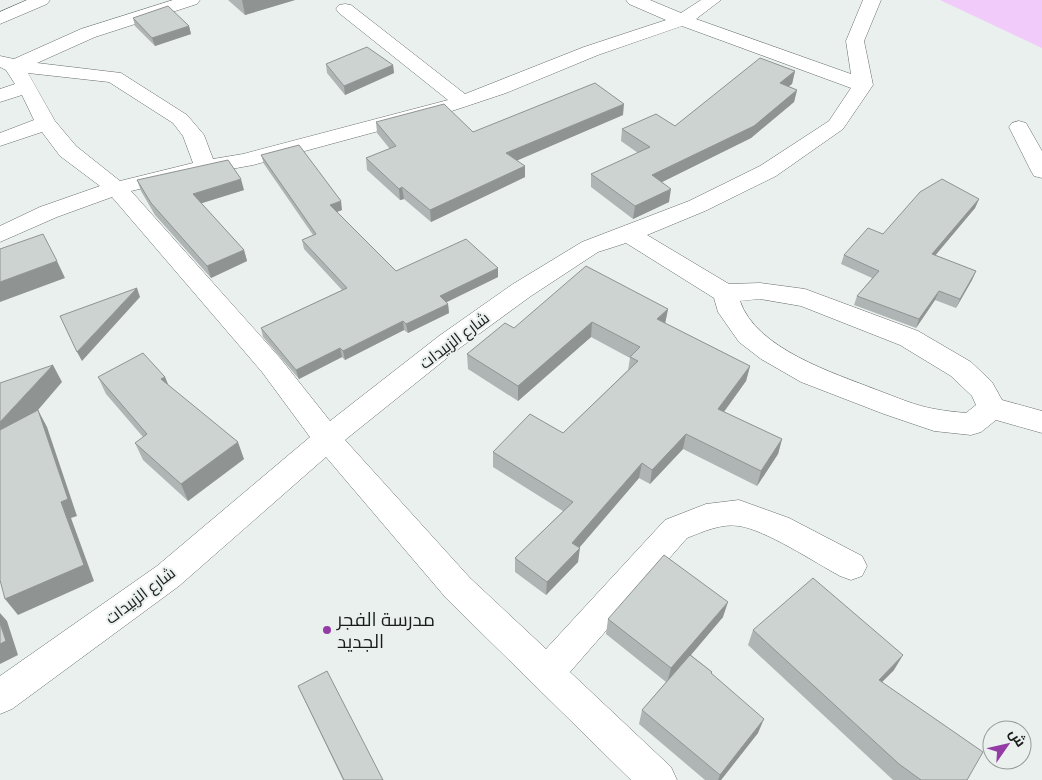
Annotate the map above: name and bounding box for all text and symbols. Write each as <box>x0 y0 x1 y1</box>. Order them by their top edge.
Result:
street label: شارع الزبيدات <box>416 308 494 374</box>
street label: شارع الزبيدات <box>102 563 180 629</box>
place label: مدرسة الفجر الجديد <box>336 608 435 653</box>
marker: مدرسة الفجر الجديد <box>321 624 333 636</box>
north arrow <box>982 720 1032 770</box>
text: ش <box>1005 725 1030 750</box>

